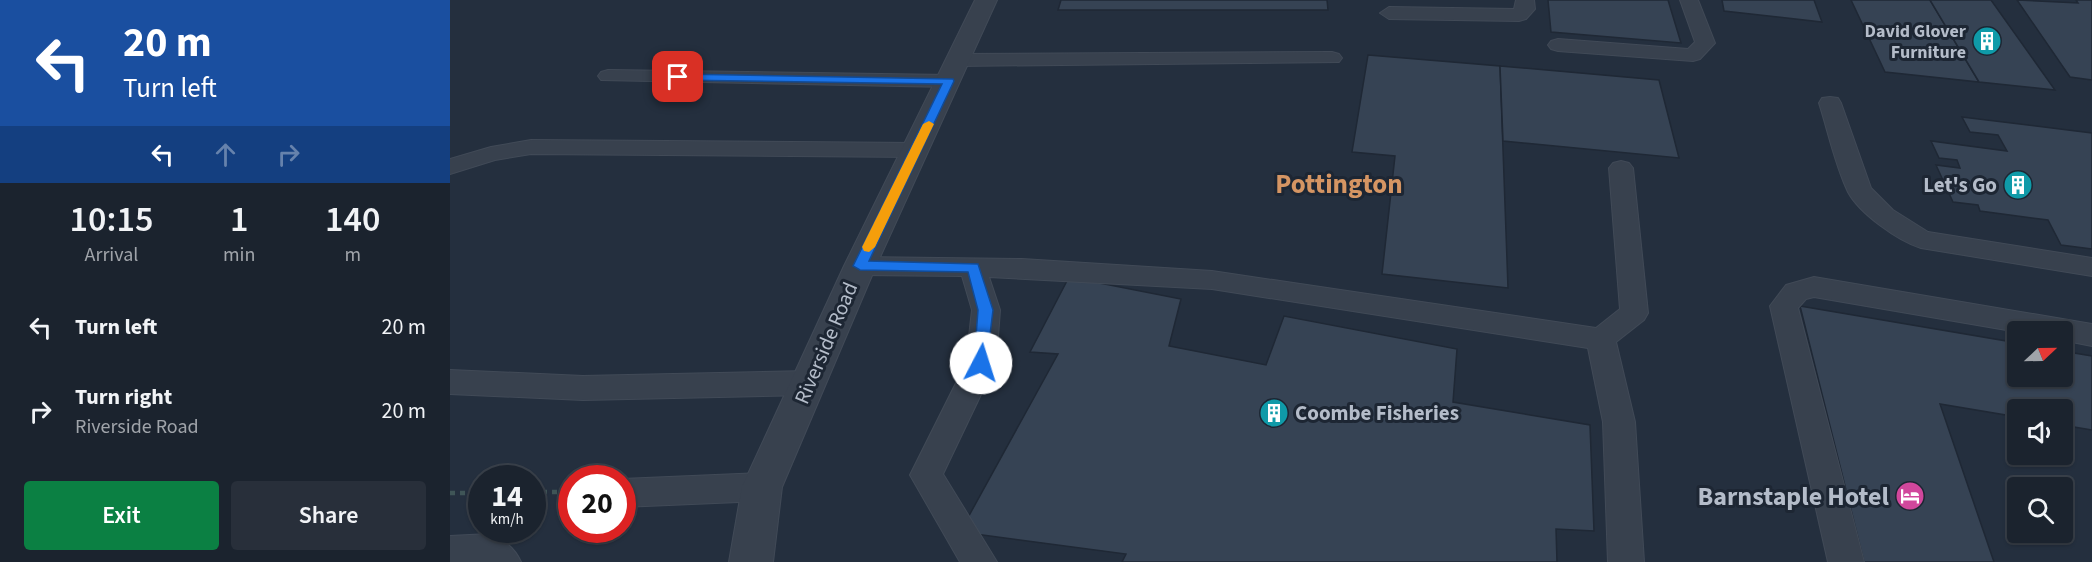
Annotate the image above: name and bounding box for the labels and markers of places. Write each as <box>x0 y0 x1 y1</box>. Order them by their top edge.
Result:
place label: David Glover Furniture <box>1865 19 1967 65</box>
building icon: David Glover Furniture <box>1971 25 2003 57</box>
pin <box>652 51 703 102</box>
building icon: Let's Go <box>2002 169 2034 201</box>
place label: Let's Go <box>1923 170 1997 200</box>
building icon: Coombe Fisheries <box>1258 397 1290 429</box>
place label: Coombe Fisheries <box>1295 398 1459 428</box>
place label: Barnstaple Hotel <box>1698 478 1890 515</box>
hotel icon: Barnstaple Hotel <box>1894 480 1926 512</box>

